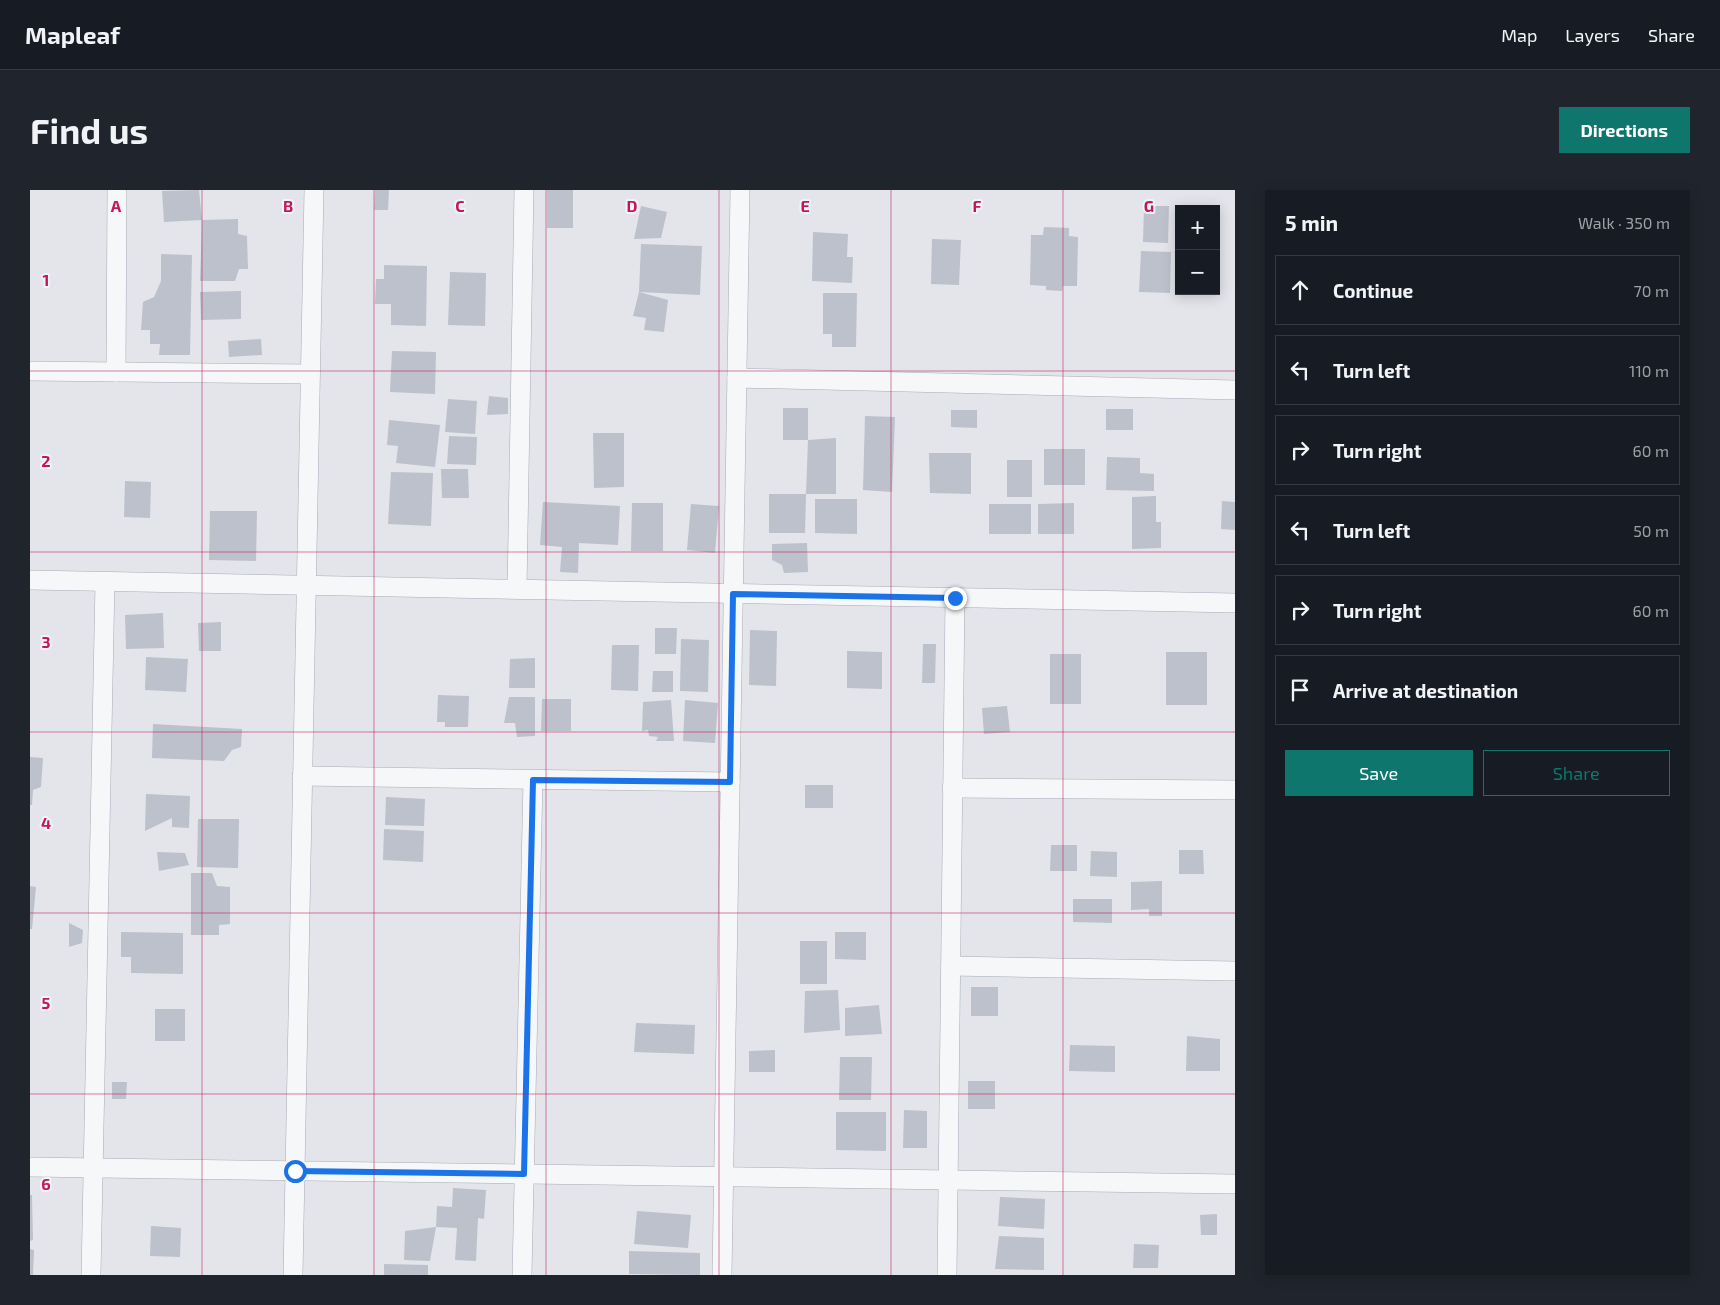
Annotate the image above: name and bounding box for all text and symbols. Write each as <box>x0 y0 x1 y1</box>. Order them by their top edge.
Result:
text: Mapleaf <box>25 20 120 49</box>
text: Map <box>1501 24 1537 46</box>
text: Layers <box>1565 24 1620 46</box>
text: Share <box>1648 24 1695 46</box>
button: Directions <box>1559 107 1690 153</box>
text: Find us <box>30 109 148 151</box>
text: A <box>111 196 122 215</box>
text: B <box>283 196 293 215</box>
text: C <box>455 196 465 215</box>
text: D <box>627 196 638 215</box>
text: E <box>800 196 810 215</box>
text: F <box>973 196 982 215</box>
text: G <box>1144 196 1154 215</box>
map controls <box>1175 205 1220 295</box>
button: + <box>1175 205 1220 250</box>
text: 5 min <box>1285 210 1338 235</box>
text: Walk · 350 m <box>1578 213 1670 232</box>
button: − <box>1175 250 1220 295</box>
text: 1 <box>43 270 49 289</box>
icon: ahead <box>1286 276 1314 304</box>
text: Continue <box>1333 279 1413 302</box>
text: 70 m <box>1634 281 1669 300</box>
icon: left <box>1286 356 1314 384</box>
text: Turn left <box>1333 359 1410 382</box>
text: 110 m <box>1629 361 1669 380</box>
icon: right <box>1286 436 1314 464</box>
text: Turn right <box>1333 439 1421 462</box>
text: 60 m <box>1633 441 1669 460</box>
text: 2 <box>41 451 51 470</box>
icon: left <box>1286 516 1314 544</box>
text: Turn left <box>1333 519 1410 542</box>
text: 50 m <box>1633 521 1669 540</box>
route end <box>944 587 967 610</box>
icon: right <box>1286 596 1314 624</box>
text: Turn right <box>1333 599 1421 622</box>
text: 60 m <box>1633 601 1669 620</box>
text: 3 <box>41 632 51 651</box>
icon: arrive <box>1286 676 1314 704</box>
text: Arrive at destination <box>1333 679 1518 702</box>
button: Save <box>1285 750 1473 796</box>
button: Share <box>1483 750 1670 796</box>
text: 4 <box>41 813 51 832</box>
text: 5 <box>42 993 51 1012</box>
route start <box>284 1160 307 1183</box>
text: 6 <box>41 1174 51 1193</box>

